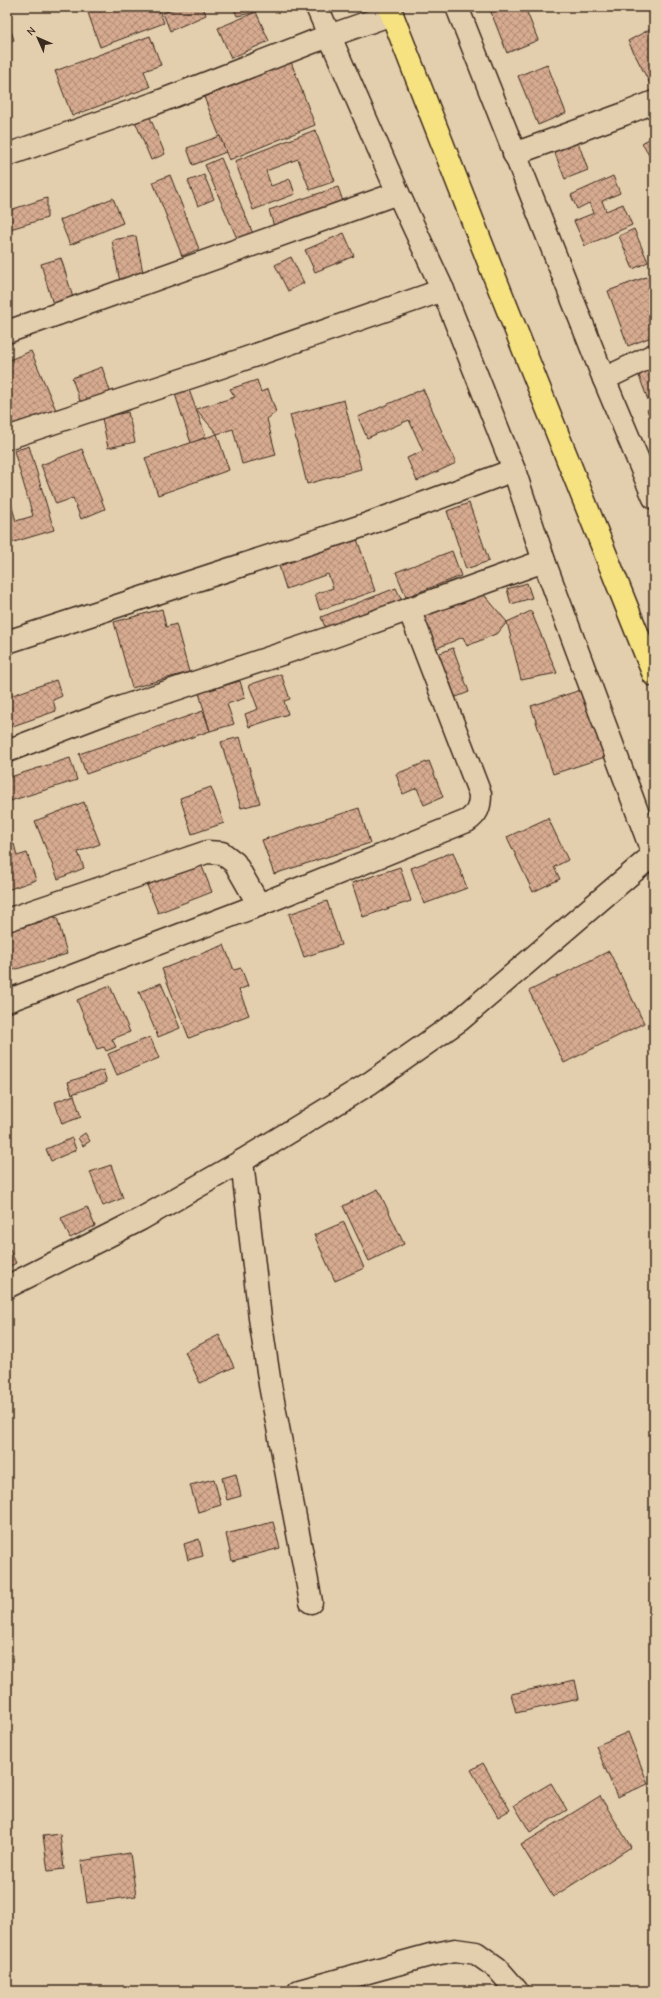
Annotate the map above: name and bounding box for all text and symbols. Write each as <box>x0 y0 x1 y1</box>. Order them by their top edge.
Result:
north arrow <box>18 18 58 58</box>
text: N <box>24 24 38 38</box>

